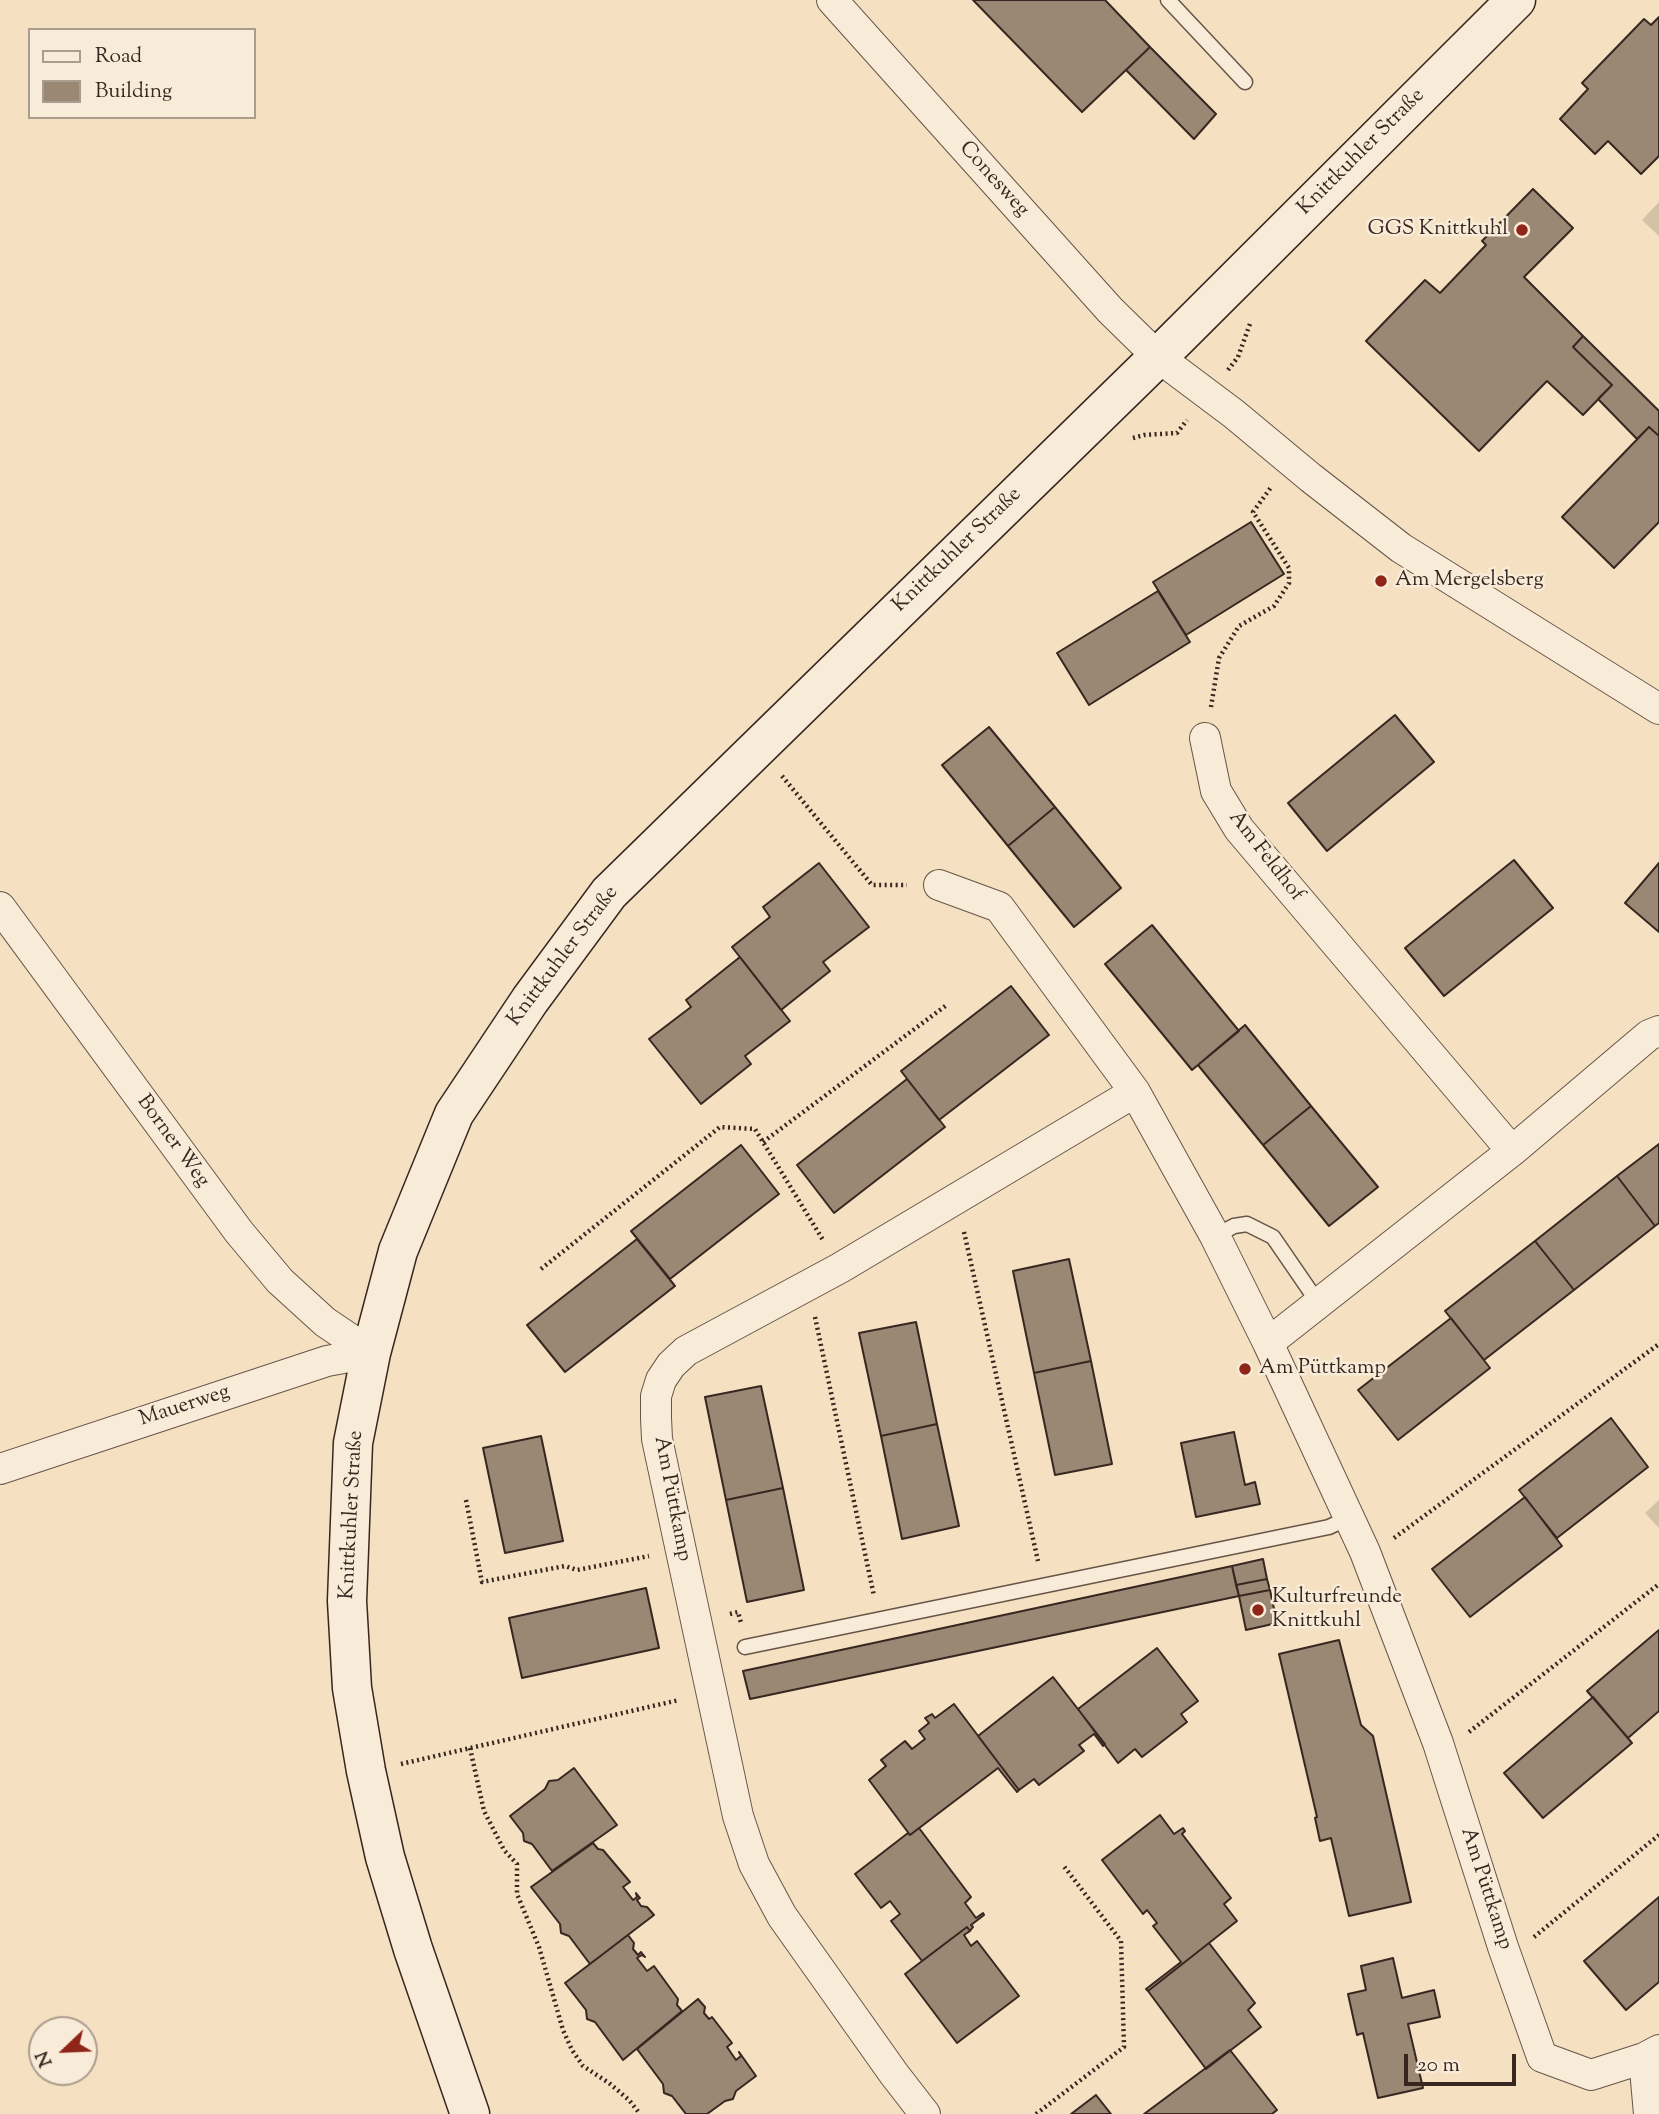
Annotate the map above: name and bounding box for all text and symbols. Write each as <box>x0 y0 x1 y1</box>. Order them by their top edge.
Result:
legend <box>28 28 256 119</box>
text: Road <box>95 42 142 72</box>
text: Building <box>95 77 172 107</box>
street label: Knittkuhler Straße <box>1293 84 1431 222</box>
street label: Conesweg <box>952 137 1034 223</box>
place label: GGS Knittkuhl <box>1367 217 1508 243</box>
marker: GGS Knittkuhl <box>1514 222 1530 238</box>
street label: Knittkuhler Straße <box>888 483 1028 619</box>
place label: Am Mergelsberg <box>1395 568 1544 594</box>
marker: Am Mergelsberg <box>1373 573 1389 589</box>
street label: Am Feldhof <box>1222 807 1308 907</box>
street label: Knittkuhler Straße <box>503 882 625 1032</box>
street label: Borner Weg <box>130 1091 214 1193</box>
place label: Am Püttkamp <box>1259 1356 1386 1382</box>
marker: Am Püttkamp <box>1237 1361 1253 1377</box>
street label: Mauerweg <box>137 1381 233 1433</box>
street label: Knittkuhler Straße <box>336 1430 370 1600</box>
street label: Am Püttkamp <box>647 1434 695 1564</box>
place label: Kulturfreunde Knittkuhl <box>1272 1585 1402 1635</box>
marker: Kulturfreunde Knittkuhl <box>1250 1602 1266 1618</box>
street label: Am Püttkamp <box>1453 1825 1517 1953</box>
north arrow <box>28 2016 98 2086</box>
scale bar <box>1407 2040 1519 2084</box>
text: N <box>30 2046 60 2071</box>
text: 20 m <box>1417 2051 1460 2081</box>

